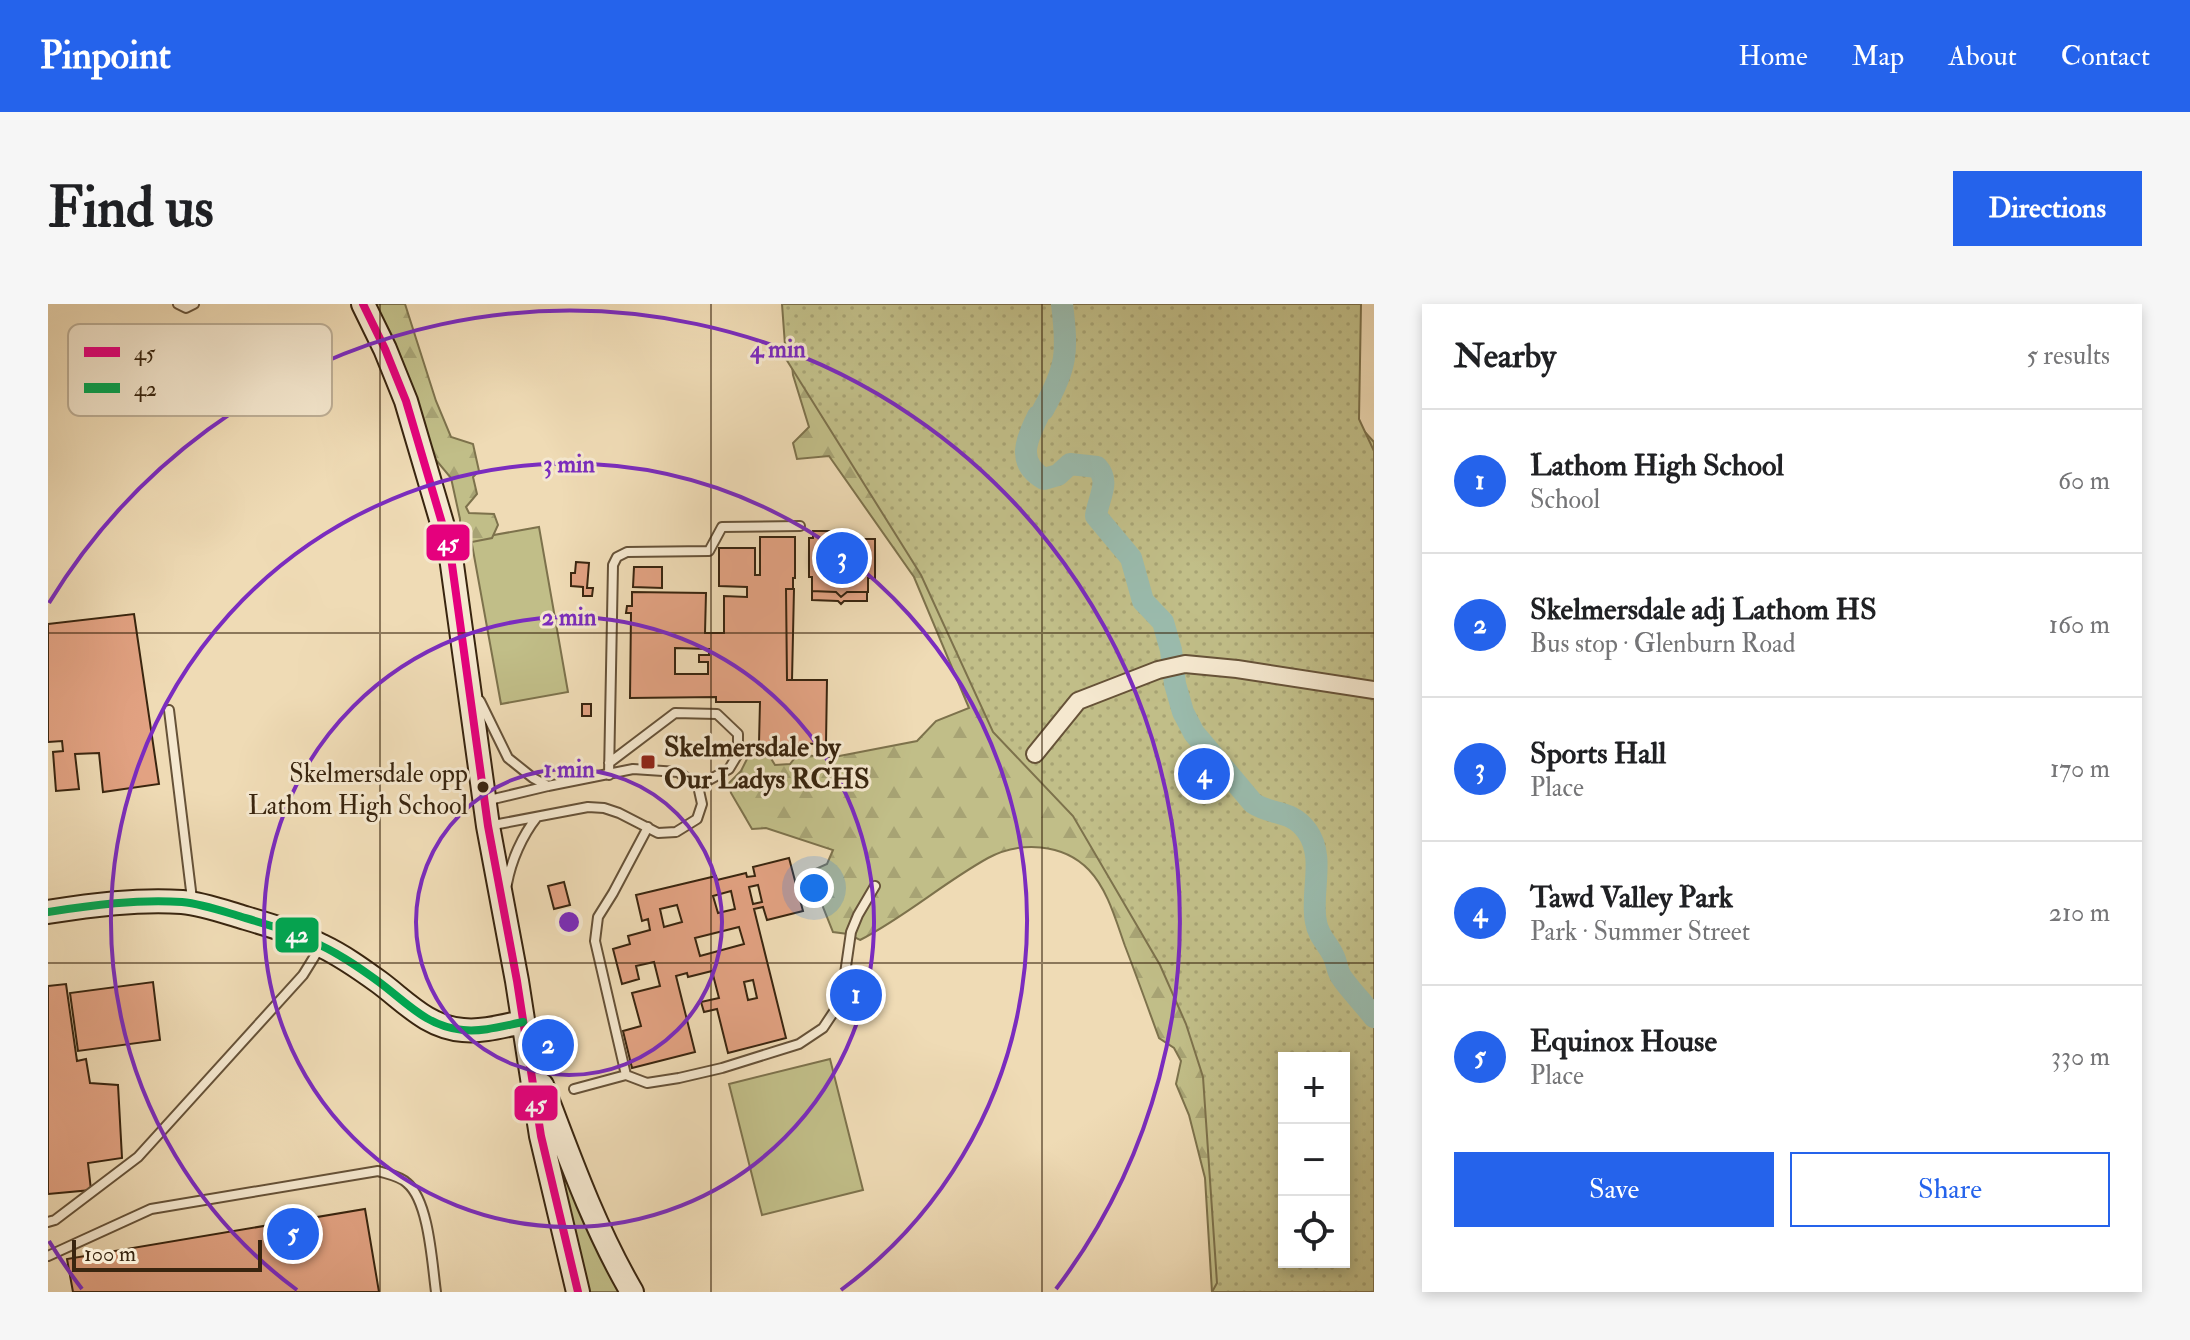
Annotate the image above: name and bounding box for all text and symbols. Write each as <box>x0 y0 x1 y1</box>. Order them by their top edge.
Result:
text: Pinpoint <box>40 32 171 80</box>
text: Home <box>1738 39 1808 74</box>
text: Map <box>1852 39 1904 74</box>
text: About <box>1948 39 2017 74</box>
text: Contact <box>2061 39 2150 74</box>
button: Directions <box>1953 171 2142 246</box>
text: Find us <box>48 173 214 244</box>
legend <box>68 324 332 416</box>
text: 4 min <box>749 334 806 365</box>
text: Nearby <box>1454 335 1556 378</box>
text: 45 <box>134 339 156 367</box>
text: 5 results <box>2026 340 2110 372</box>
text: 42 <box>134 375 157 403</box>
text: Lathom High School <box>1530 447 1784 484</box>
text: 3 min <box>543 449 595 480</box>
text: 1 <box>1475 465 1485 497</box>
text: 60 m <box>2058 465 2110 497</box>
text: School <box>1530 484 1600 516</box>
line badge: 45 <box>425 523 471 562</box>
pin: 3 <box>816 528 868 588</box>
text: 45 <box>436 529 459 557</box>
text: Skelmersdale adj Lathom HS <box>1530 591 1877 628</box>
text: 2 min <box>542 602 597 633</box>
text: 2 <box>1473 609 1487 641</box>
text: 160 m <box>2049 609 2110 641</box>
text: Bus stop · Glenburn Road <box>1530 628 1795 660</box>
place label: Skelmersdale by Our Ladys RCHS <box>664 730 870 797</box>
text: Sports Hall <box>1530 735 1666 772</box>
pin: 4 <box>1178 744 1230 804</box>
marker: Skelmersdale by Our Ladys RCHS <box>639 753 657 771</box>
text: 3 <box>1475 753 1485 785</box>
text: 170 m <box>2050 753 2110 785</box>
text: 1 min <box>544 754 595 785</box>
place label: Skelmersdale opp Lathom High School <box>248 758 468 822</box>
text: Place <box>1530 772 1584 804</box>
marker: Skelmersdale opp Lathom High School <box>475 779 491 795</box>
your location <box>794 868 834 908</box>
text: Tawd Valley Park <box>1530 879 1733 916</box>
text: 4 <box>1473 897 1487 929</box>
text: 210 m <box>2049 897 2110 929</box>
centre of rings <box>555 908 583 936</box>
line badge: 42 <box>274 916 320 954</box>
text: Park · Summer Street <box>1530 916 1750 948</box>
text: 42 <box>284 921 309 949</box>
pin: 1 <box>830 965 882 1025</box>
pin: 2 <box>522 1015 574 1075</box>
text: Equinox House <box>1530 1023 1717 1060</box>
text: 5 <box>1474 1041 1486 1073</box>
text: 330 m <box>2051 1041 2110 1073</box>
map controls <box>1278 1052 1350 1268</box>
button: + <box>1278 1052 1350 1124</box>
text: Place <box>1530 1060 1584 1092</box>
line badge: 45 <box>513 1084 559 1122</box>
text: 45 <box>524 1090 547 1118</box>
button: − <box>1278 1124 1350 1196</box>
button: Save <box>1454 1152 1774 1227</box>
button: Share <box>1790 1152 2110 1227</box>
button: locate <box>1278 1196 1350 1268</box>
pin: 5 <box>267 1204 319 1264</box>
scale bar <box>72 1236 262 1272</box>
text: 100 m <box>84 1240 136 1268</box>

